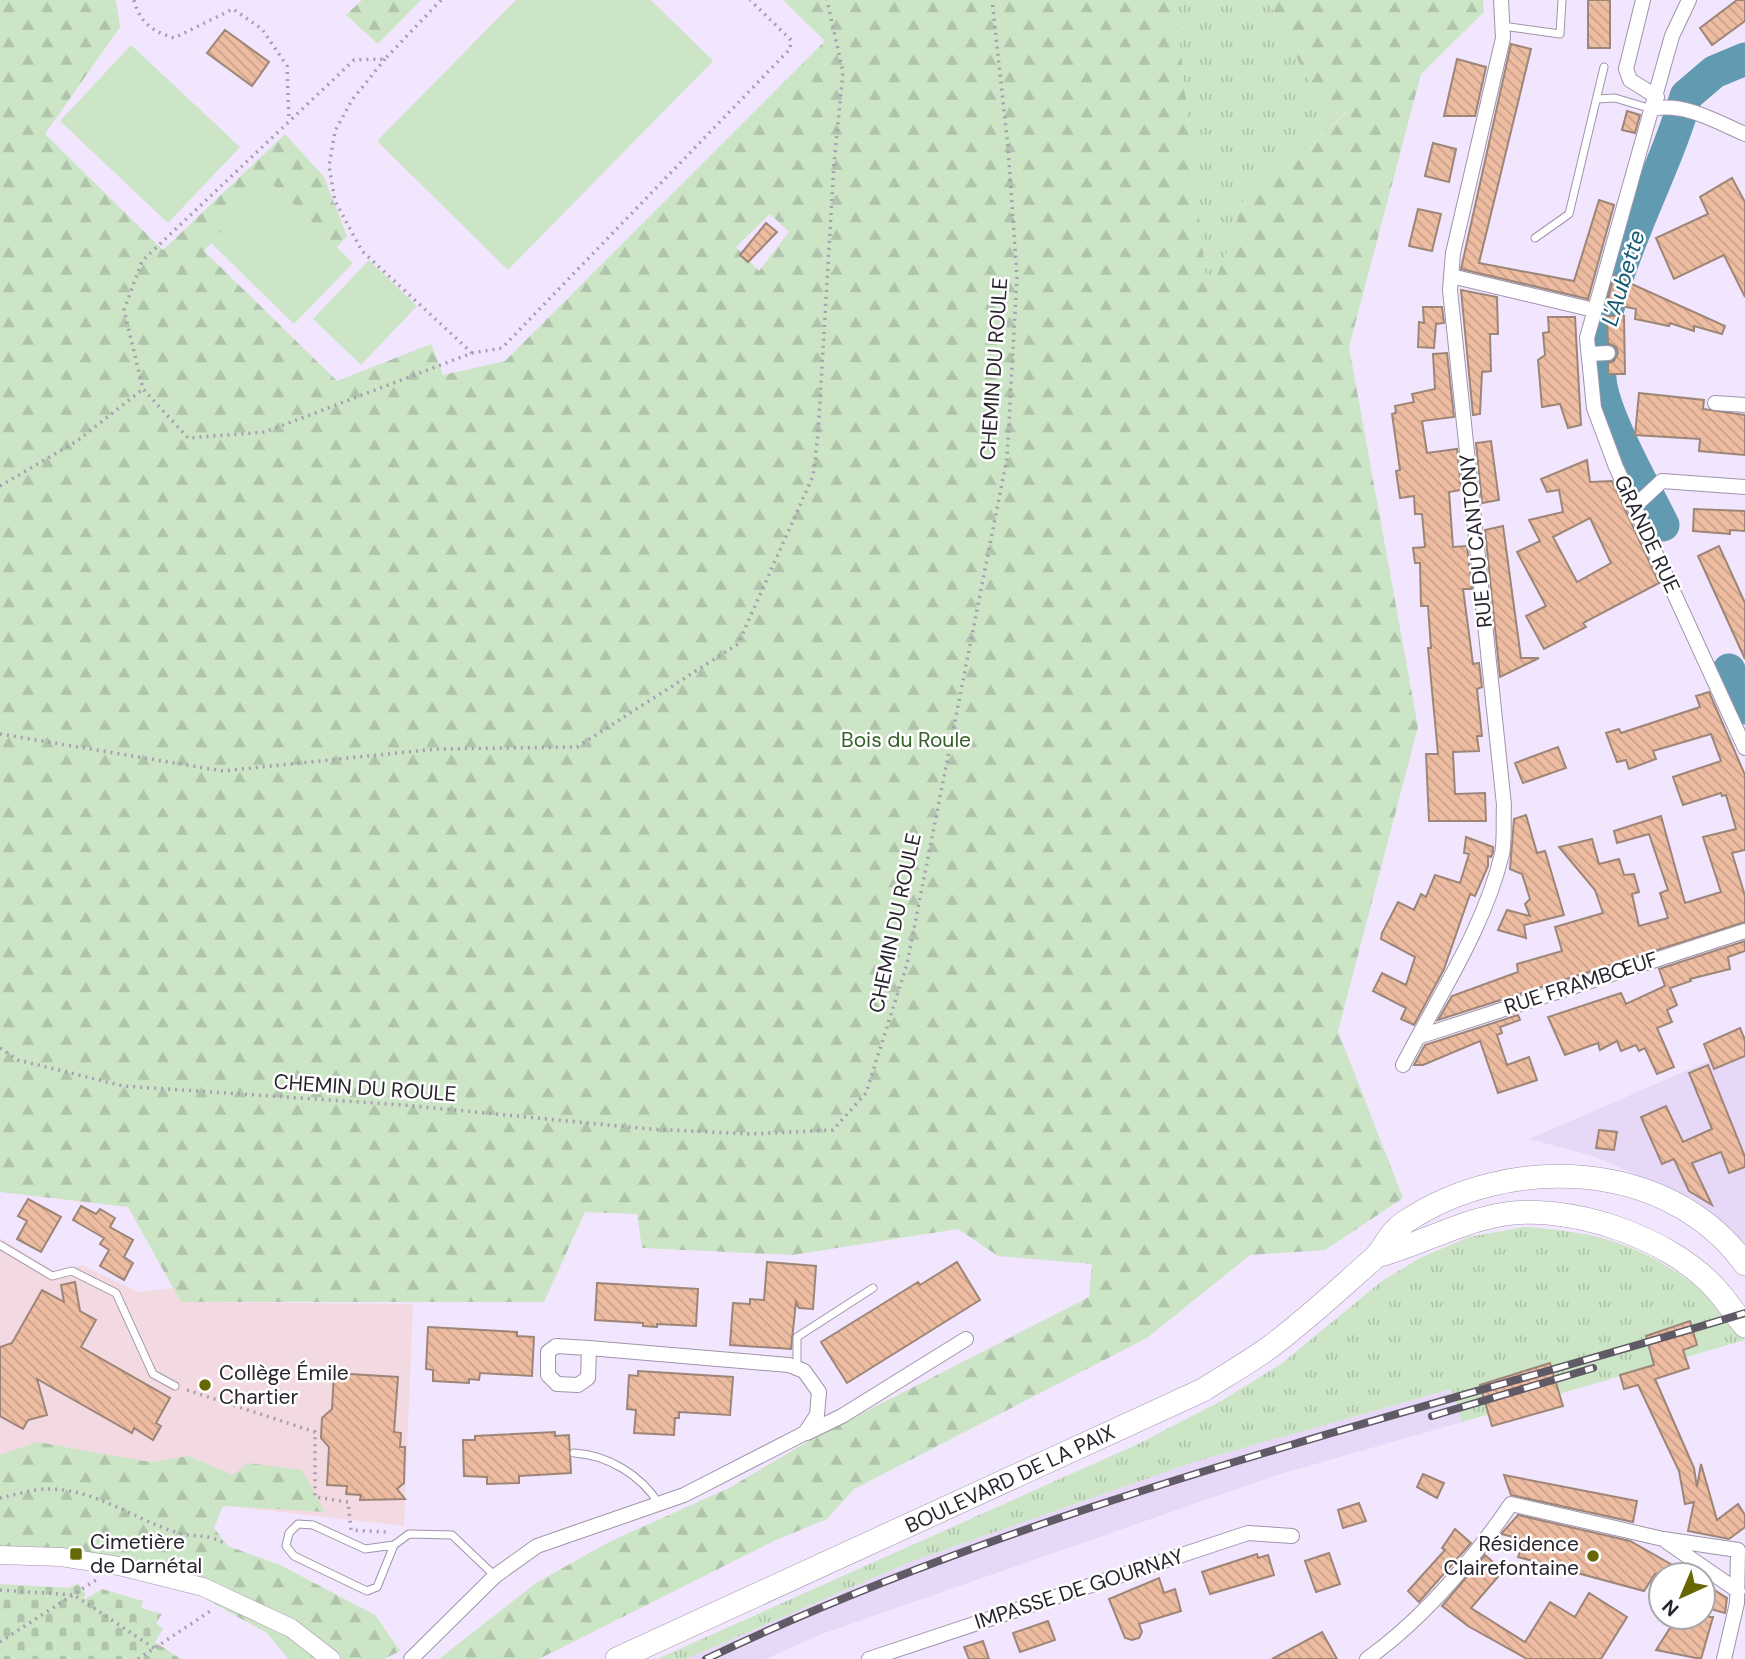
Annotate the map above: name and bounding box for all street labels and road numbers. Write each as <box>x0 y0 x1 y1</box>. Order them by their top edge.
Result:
street label: CHEMIN DU ROULE <box>974 277 1014 461</box>
street label: RUE DU CANTONY <box>1453 453 1499 629</box>
street label: GRANDE RUE <box>1608 471 1686 597</box>
street label: CHEMIN DU ROULE <box>862 831 928 1015</box>
street label: RUE FRAMBŒUF <box>1501 945 1661 1021</box>
street label: CHEMIN DU ROULE <box>273 1068 457 1108</box>
street label: BOULEVARD DE LA PAIX <box>901 1418 1119 1540</box>
street label: IMPASSE DE GOURNAY <box>971 1542 1187 1636</box>

